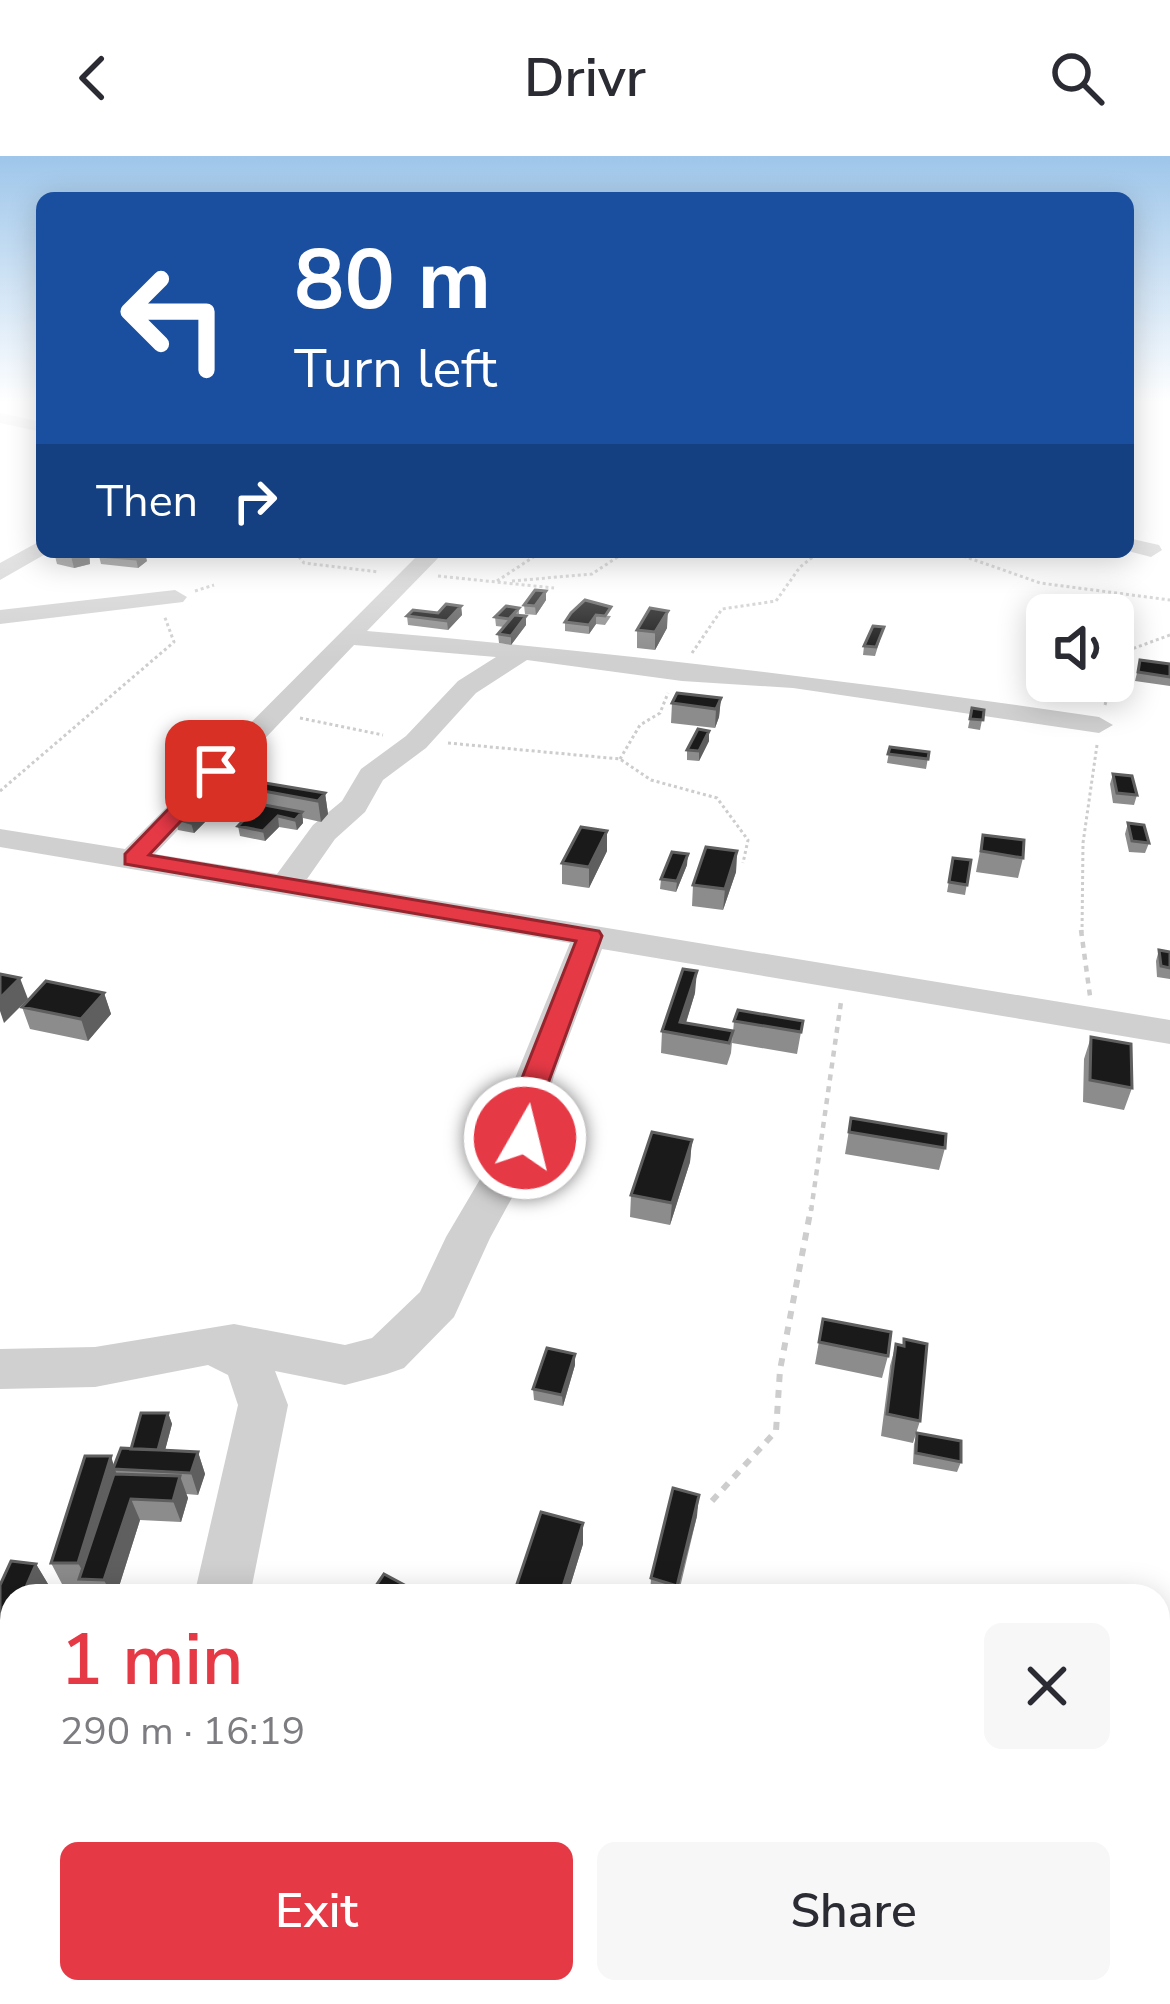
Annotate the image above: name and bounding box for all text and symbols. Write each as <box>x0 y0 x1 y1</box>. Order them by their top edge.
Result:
text: Drivr <box>524 41 646 115</box>
icon: back <box>60 45 126 111</box>
icon: search <box>1044 45 1110 111</box>
text: 80 m <box>294 223 491 338</box>
icon: left <box>96 240 252 396</box>
text: Turn left <box>294 332 497 406</box>
icon: right <box>222 468 288 534</box>
text: Then <box>96 471 198 532</box>
map controls <box>1026 594 1134 702</box>
button: sound <box>1026 594 1134 702</box>
pin <box>165 720 267 822</box>
icon: arrive <box>183 738 249 804</box>
position arrow <box>462 1075 588 1201</box>
text: 1 min <box>60 1611 243 1709</box>
button: close <box>984 1623 1110 1749</box>
text: 290 m · 16:19 <box>60 1705 305 1758</box>
button: Exit <box>60 1842 573 1980</box>
button: Share <box>597 1842 1110 1980</box>

